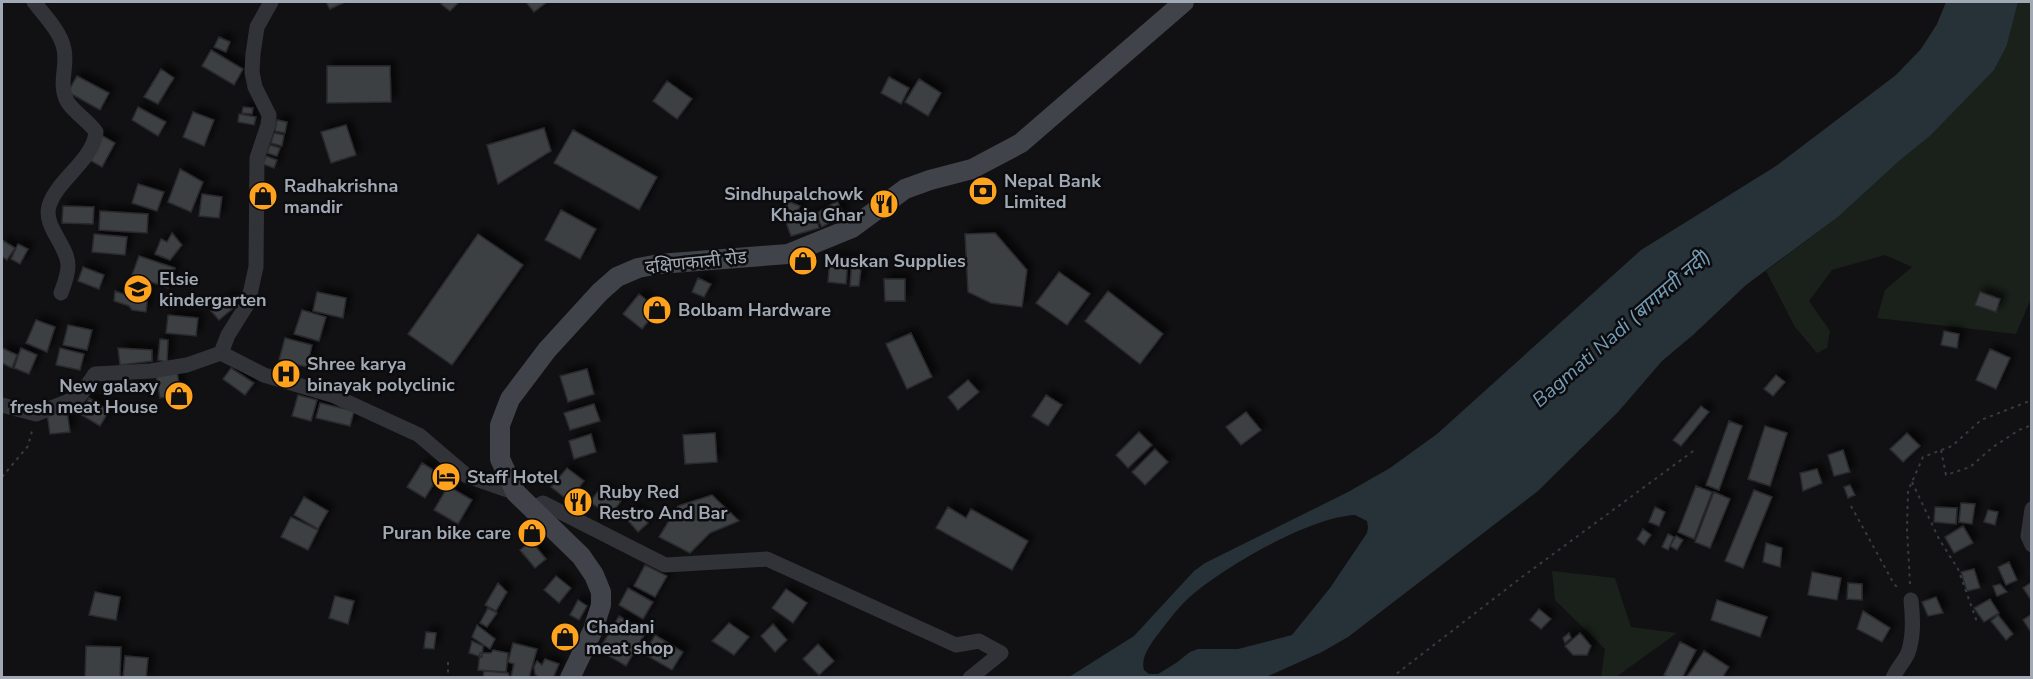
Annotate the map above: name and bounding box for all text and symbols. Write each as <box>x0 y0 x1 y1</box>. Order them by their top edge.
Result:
place label: Nepal Bank Limited <box>1004 169 1101 214</box>
place label: Radhakrishna mandir <box>284 174 398 219</box>
bank icon: Nepal Bank Limited <box>967 175 999 207</box>
shop icon: Radhakrishna mandir <box>247 180 279 212</box>
place label: Sindhupalchowk Khaja Ghar <box>724 182 863 227</box>
restaurant icon: Sindhupalchowk Khaja Ghar <box>868 188 900 220</box>
water label: Bagmati Nadi (बागमती नदी) <box>1526 243 1716 413</box>
street label: दक्षिणकाली रोड <box>644 245 748 279</box>
shop icon: Muskan Supplies <box>787 245 819 277</box>
place label: Muskan Supplies <box>824 249 966 273</box>
place label: Elsie kindergarten <box>159 267 267 312</box>
school or university icon: Elsie kindergarten <box>122 273 154 305</box>
shop icon: Bolbam Hardware <box>641 294 673 326</box>
place label: Bolbam Hardware <box>678 298 831 322</box>
place label: Shree karya binayak polyclinic <box>307 352 455 397</box>
hospital icon: Shree karya binayak polyclinic <box>270 358 302 390</box>
place label: New galaxy fresh meat House <box>10 374 159 419</box>
shop icon: New galaxy fresh meat House <box>163 380 195 412</box>
hotel icon: Staff Hotel <box>430 461 462 493</box>
place label: Staff Hotel <box>467 465 559 489</box>
place label: Ruby Red Restro And Bar <box>599 480 727 525</box>
restaurant icon: Ruby Red Restro And Bar <box>562 486 594 518</box>
shop icon: Puran bike care <box>516 517 548 549</box>
place label: Puran bike care <box>382 521 511 545</box>
place label: Chadani meat shop <box>586 615 674 660</box>
shop icon: Chadani meat shop <box>549 621 581 653</box>

